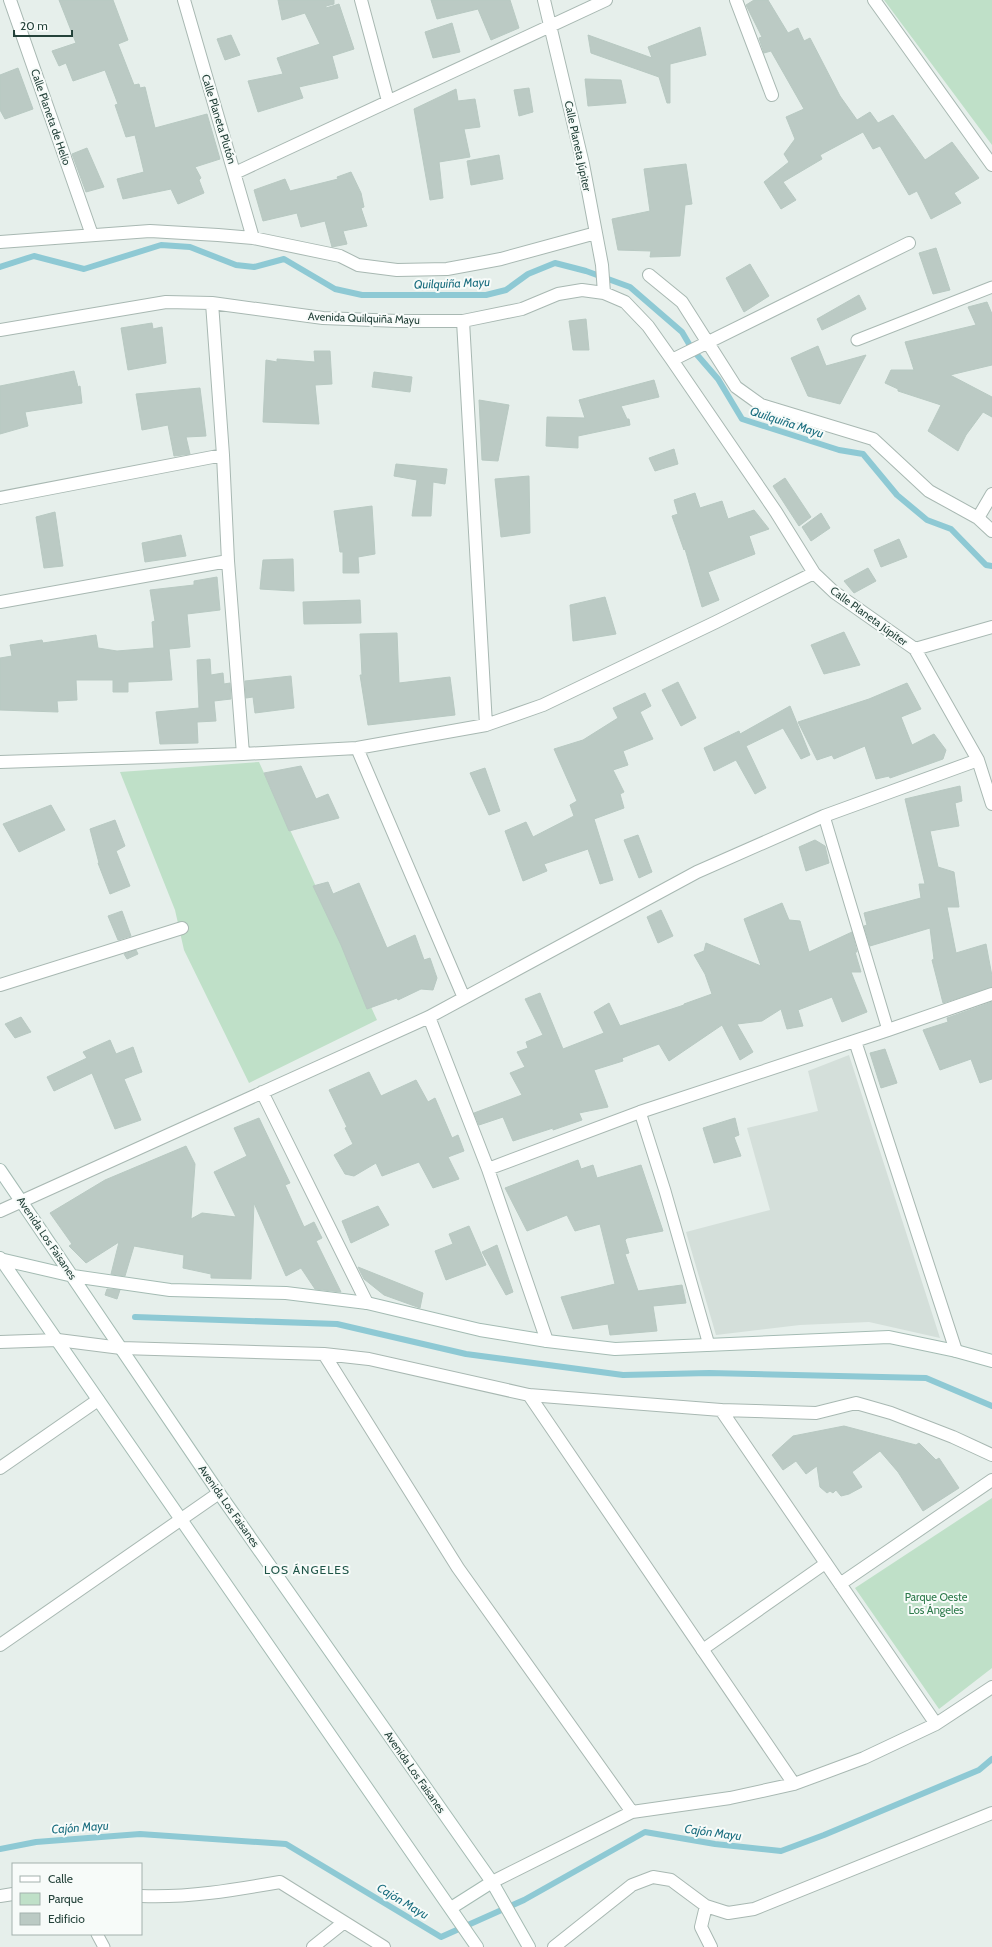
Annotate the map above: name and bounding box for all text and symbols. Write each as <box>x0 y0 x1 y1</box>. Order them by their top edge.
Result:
scale bar <box>14 12 72 38</box>
text: 20 m <box>20 18 48 33</box>
street label: Calle Planeta de Helio <box>28 67 74 167</box>
street label: Calle Planeta Plutón <box>199 72 239 166</box>
street label: Calle Planeta Júpiter <box>562 99 595 193</box>
water label: Quilquiña Mayu <box>414 274 490 292</box>
street label: Avenida Quilquiña Mayu <box>308 309 420 327</box>
water label: Quilquiña Mayu <box>748 403 826 441</box>
street label: Calle Planeta Júpiter <box>828 583 911 649</box>
street label: Avenida Los Faisanes <box>14 1194 80 1283</box>
street label: Avenida Los Faisanes <box>195 1462 263 1550</box>
district label: LOS ÁNGELES <box>264 1562 350 1577</box>
park label: Parque Oeste Los Ángeles <box>905 1590 968 1617</box>
street label: Avenida Los Faisanes <box>381 1728 449 1816</box>
water label: Cajón Mayu <box>51 1818 109 1836</box>
water label: Cajón Mayu <box>684 1821 743 1843</box>
legend <box>12 1863 142 1935</box>
text: Calle <box>48 1871 73 1886</box>
water label: Cajón Mayu <box>375 1880 432 1922</box>
text: Parque <box>48 1891 83 1906</box>
text: Edificio <box>48 1911 85 1926</box>

